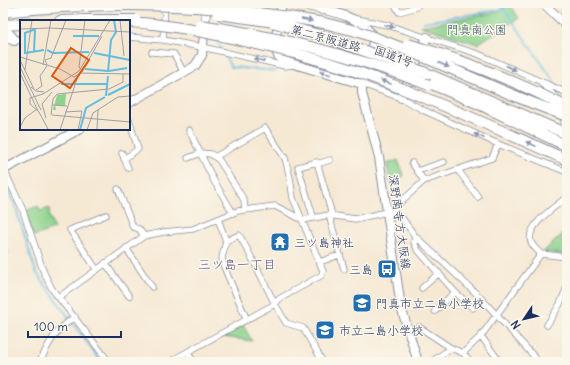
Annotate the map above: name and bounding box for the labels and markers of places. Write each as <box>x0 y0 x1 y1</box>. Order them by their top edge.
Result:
temple icon: 三ツ島神社 <box>269 231 291 253</box>
place label: 三ツ島神社 <box>294 235 354 250</box>
bus stop icon: 三島 <box>376 258 398 280</box>
place label: 三島 <box>349 262 373 277</box>
school or university icon: 門真市立二島小学校 <box>351 292 373 314</box>
place label: 門真市立二島小学校 <box>376 296 484 311</box>
school or university icon: 市立二島小学校 <box>314 319 336 341</box>
place label: 市立二島小学校 <box>339 323 423 338</box>

